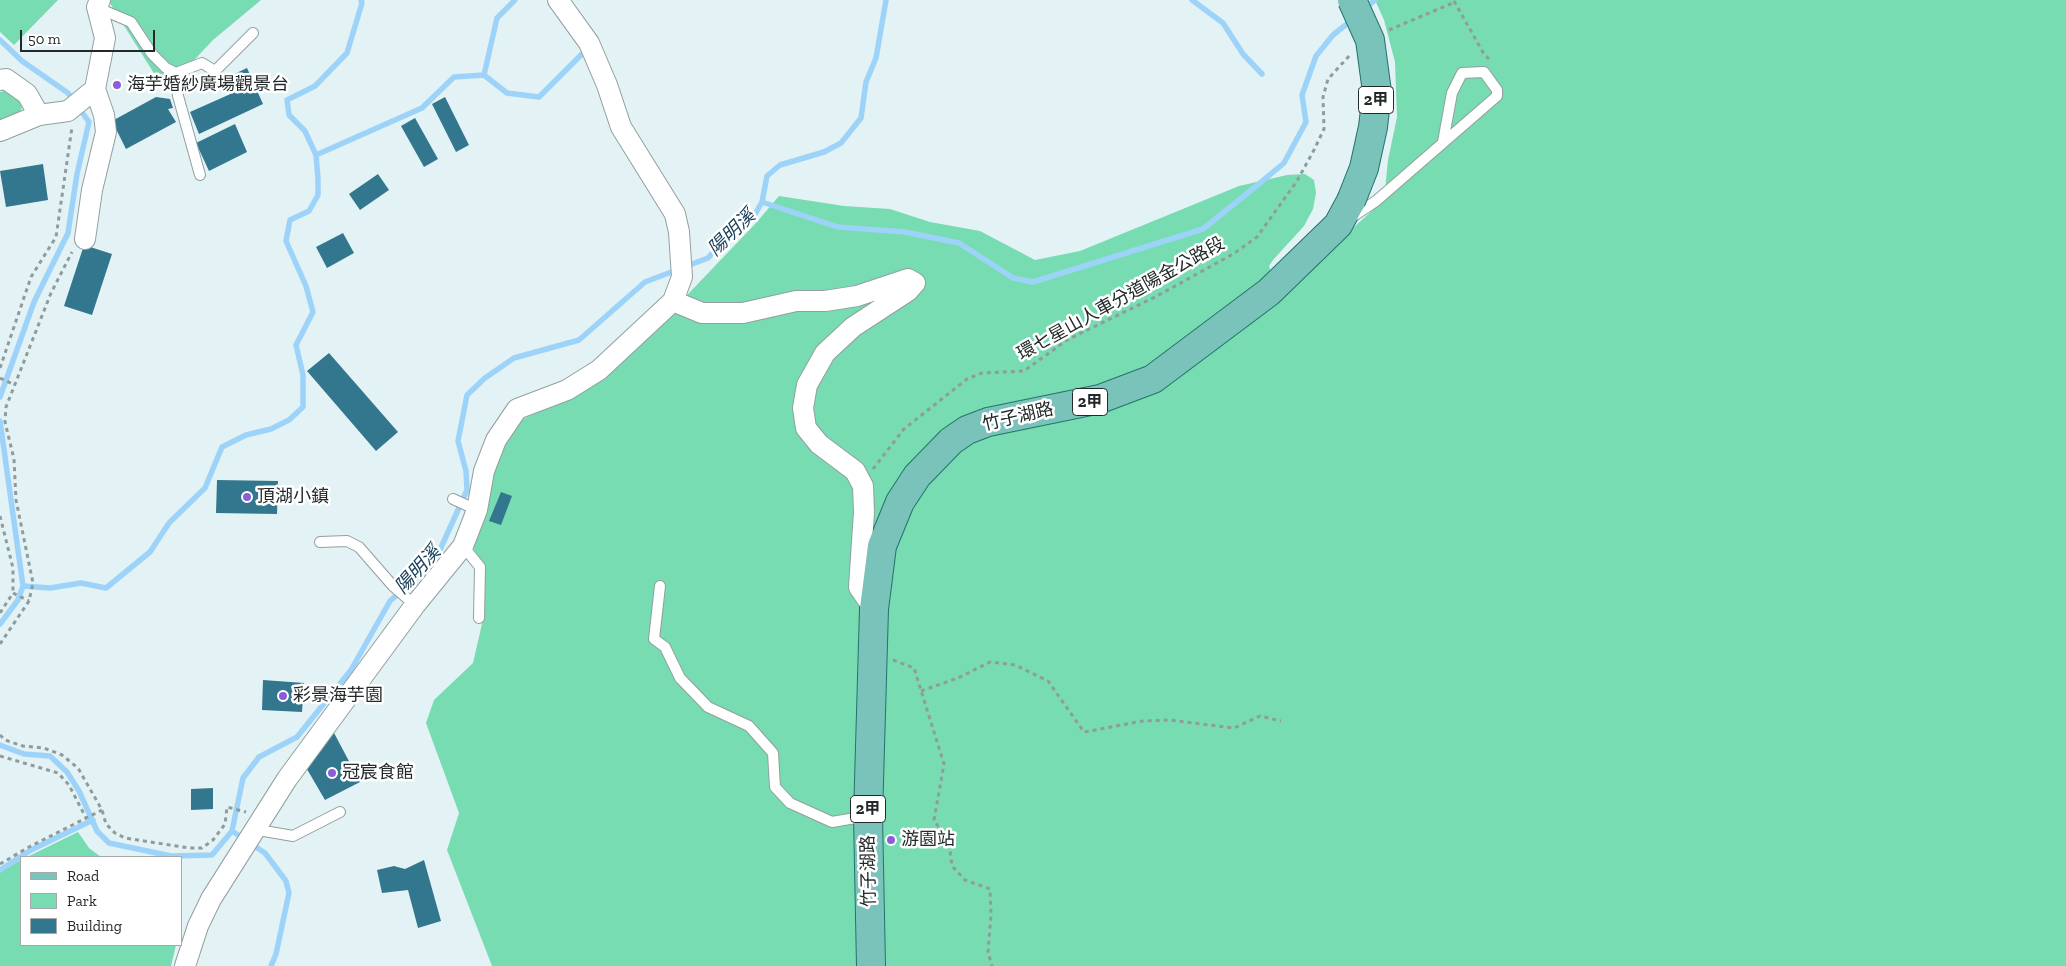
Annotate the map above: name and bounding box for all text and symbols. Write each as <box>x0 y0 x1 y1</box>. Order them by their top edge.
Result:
scale bar <box>22 20 158 52</box>
text: 50 m <box>28 30 61 48</box>
place label: 海芋婚紗廣場觀景台 <box>127 74 289 96</box>
marker: 海芋婚紗廣場觀景台 <box>111 79 123 91</box>
road number: 2甲 <box>1358 86 1394 114</box>
water label: 陽明溪 <box>704 205 760 261</box>
street label: 環七星山人車分道陽金公路段 <box>1013 233 1229 365</box>
road number: 2甲 <box>1072 388 1108 416</box>
street label: 竹子湖路 <box>980 398 1056 436</box>
place label: 頂湖小鎮 <box>257 486 329 508</box>
marker: 頂湖小鎮 <box>241 491 253 503</box>
water label: 陽明溪 <box>390 541 446 599</box>
place label: 彩景海芋園 <box>293 685 383 707</box>
marker: 彩景海芋園 <box>277 690 289 702</box>
place label: 冠宸食館 <box>342 762 414 784</box>
marker: 冠宸食館 <box>326 767 338 779</box>
road number: 2甲 <box>850 796 886 822</box>
place label: 游園站 <box>901 829 955 851</box>
marker: 游園站 <box>885 834 897 846</box>
street label: 竹子湖路 <box>858 835 880 907</box>
legend <box>20 856 182 946</box>
text: Road <box>67 867 99 885</box>
text: Park <box>67 892 97 910</box>
text: Building <box>67 917 122 935</box>

